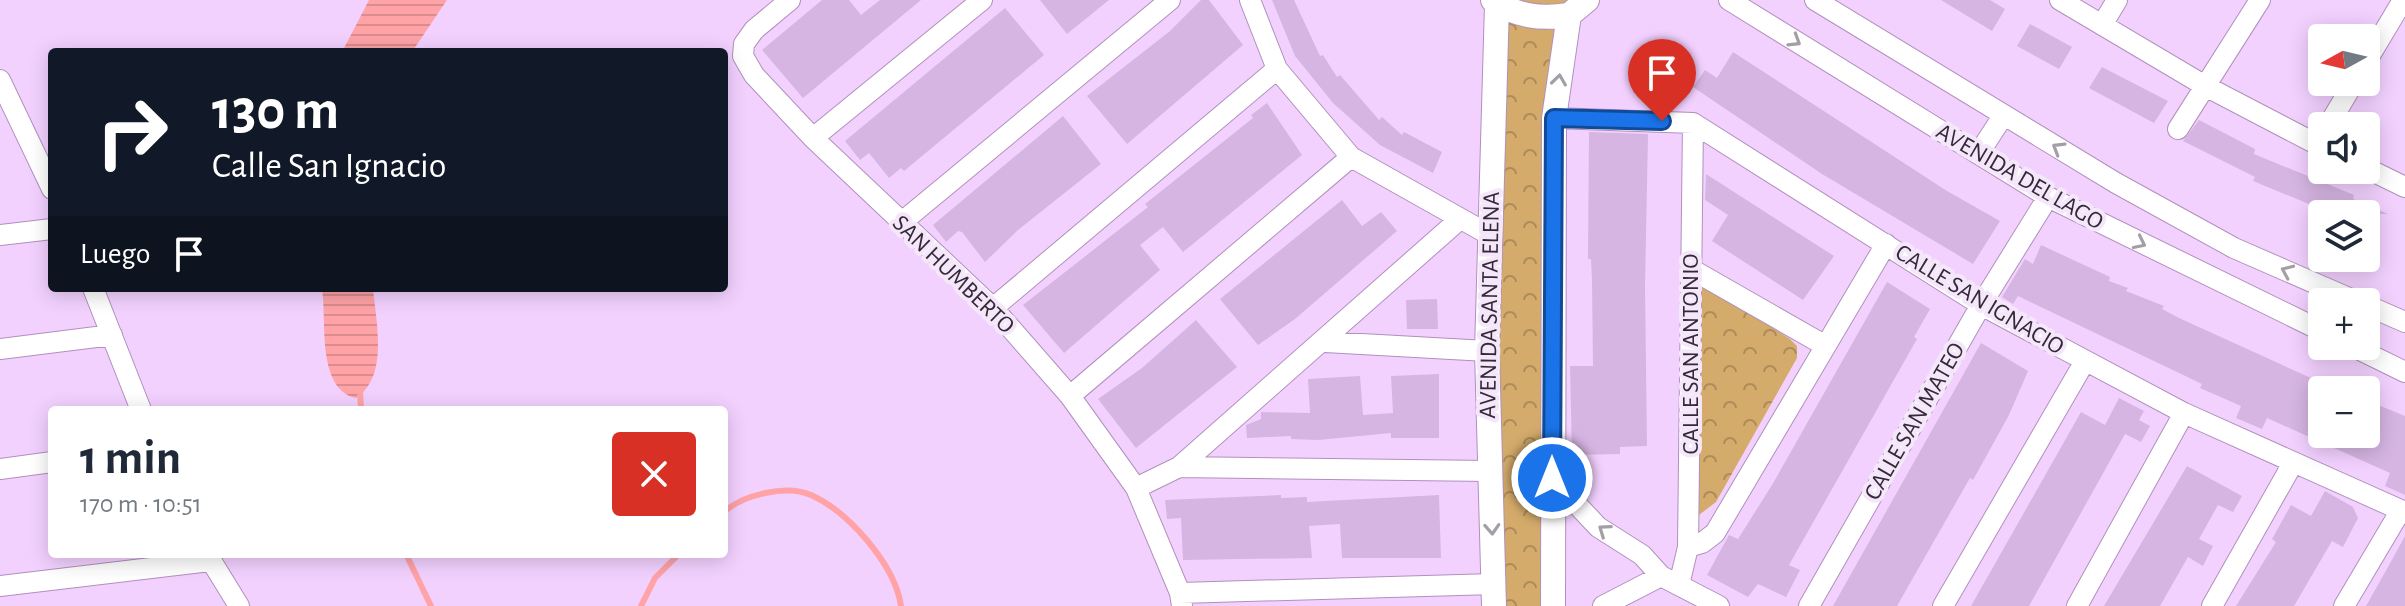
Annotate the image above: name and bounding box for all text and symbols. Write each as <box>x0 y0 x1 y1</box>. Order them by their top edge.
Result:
north arrow <box>2308 24 2380 96</box>
map controls <box>2308 24 2380 448</box>
one-way arrow <box>1786 31 1801 46</box>
pin <box>1628 39 1696 121</box>
icon: arrive <box>1640 51 1684 95</box>
one-way arrow <box>1550 74 1567 87</box>
icon: right <box>80 80 184 184</box>
text: 130 m <box>212 83 339 139</box>
button: sound <box>2308 112 2380 184</box>
street label: AVENIDA DEL LAGO <box>1932 119 2107 234</box>
one-way arrow <box>2052 143 2067 158</box>
text: Calle San Ignacio <box>212 148 446 184</box>
street label: AVENIDA SANTA ELENA <box>1476 191 1504 419</box>
button: layers <box>2308 200 2380 272</box>
street label: SAN HUMBERTO <box>888 211 1019 339</box>
icon: arrive <box>167 232 211 276</box>
one-way arrow <box>2132 233 2146 249</box>
text: Luego <box>80 239 151 269</box>
street label: CALLE SAN IGNACIO <box>1891 240 2068 359</box>
street label: CALLE SAN ANTONIO <box>1679 253 1703 455</box>
one-way arrow <box>2281 264 2295 280</box>
button: + <box>2308 288 2380 360</box>
street label: CALLE SAN MATEO <box>1860 339 1970 504</box>
button: − <box>2308 376 2380 448</box>
button: close <box>612 432 696 516</box>
text: 1 min <box>80 435 181 483</box>
position arrow <box>1510 436 1594 520</box>
text: 170 m · 10:51 <box>80 491 202 517</box>
one-way arrow <box>1483 523 1500 536</box>
one-way arrow <box>1598 525 1612 540</box>

